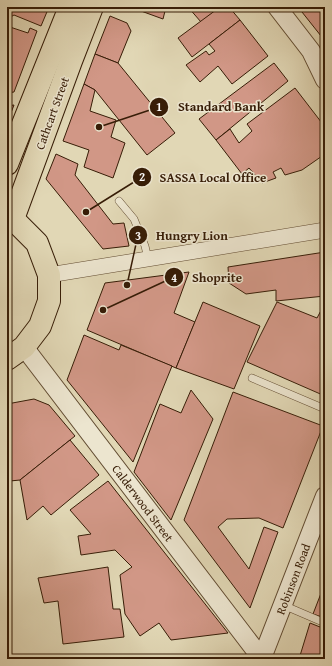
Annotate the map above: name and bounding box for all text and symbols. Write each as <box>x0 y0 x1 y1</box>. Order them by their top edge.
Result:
street label: Cathcart Street <box>31 74 73 152</box>
callout: Standard Bank <box>149 94 272 119</box>
text: Standard Bank <box>178 97 265 116</box>
text: 1 <box>156 98 162 115</box>
callout: SASSA Local Office <box>132 165 274 190</box>
text: 2 <box>139 168 145 185</box>
text: SASSA Local Office <box>160 168 266 187</box>
callout: Hungry Lion <box>128 223 236 248</box>
text: Hungry Lion <box>156 226 228 245</box>
text: 3 <box>135 227 141 244</box>
callout: Shoprite <box>164 265 250 290</box>
text: Shoprite <box>192 268 242 287</box>
text: 4 <box>171 269 177 286</box>
street label: Calderwood Street <box>108 461 178 546</box>
street label: Robinson Road <box>272 541 315 617</box>

